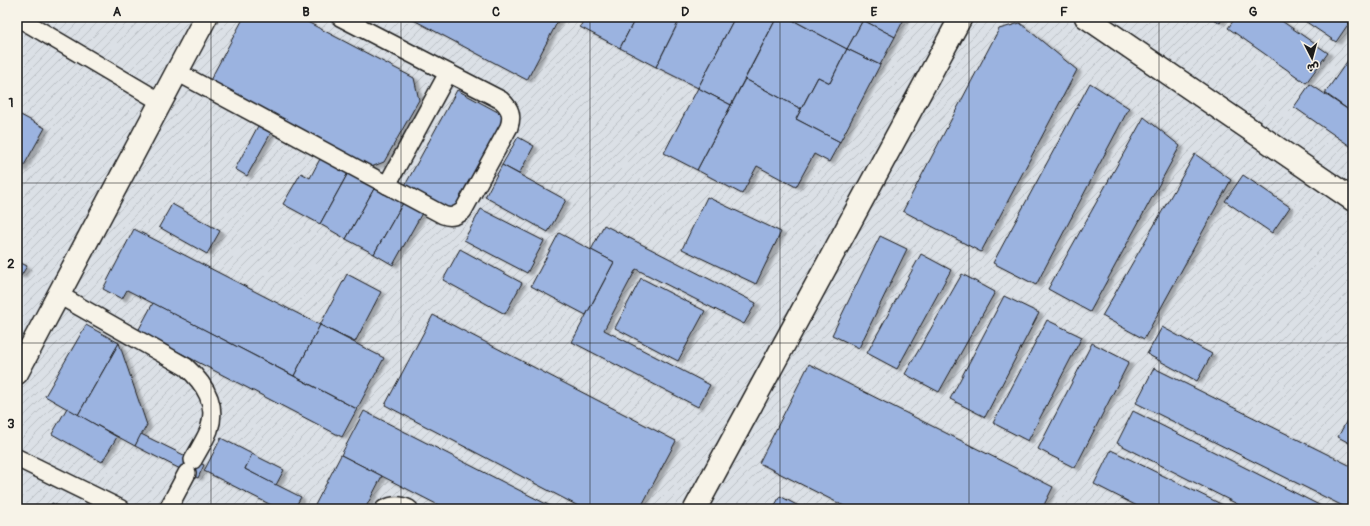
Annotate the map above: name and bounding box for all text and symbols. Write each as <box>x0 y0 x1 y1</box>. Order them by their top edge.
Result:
text: A <box>113 4 122 20</box>
text: B <box>302 4 310 20</box>
text: C <box>492 4 500 20</box>
text: D <box>681 4 689 20</box>
text: E <box>871 4 878 20</box>
text: F <box>1060 4 1068 20</box>
text: G <box>1249 4 1258 20</box>
north arrow <box>1292 38 1332 78</box>
text: ش <box>1306 60 1320 75</box>
text: 1 <box>8 95 14 111</box>
text: 2 <box>7 256 15 272</box>
text: 3 <box>7 416 15 432</box>

